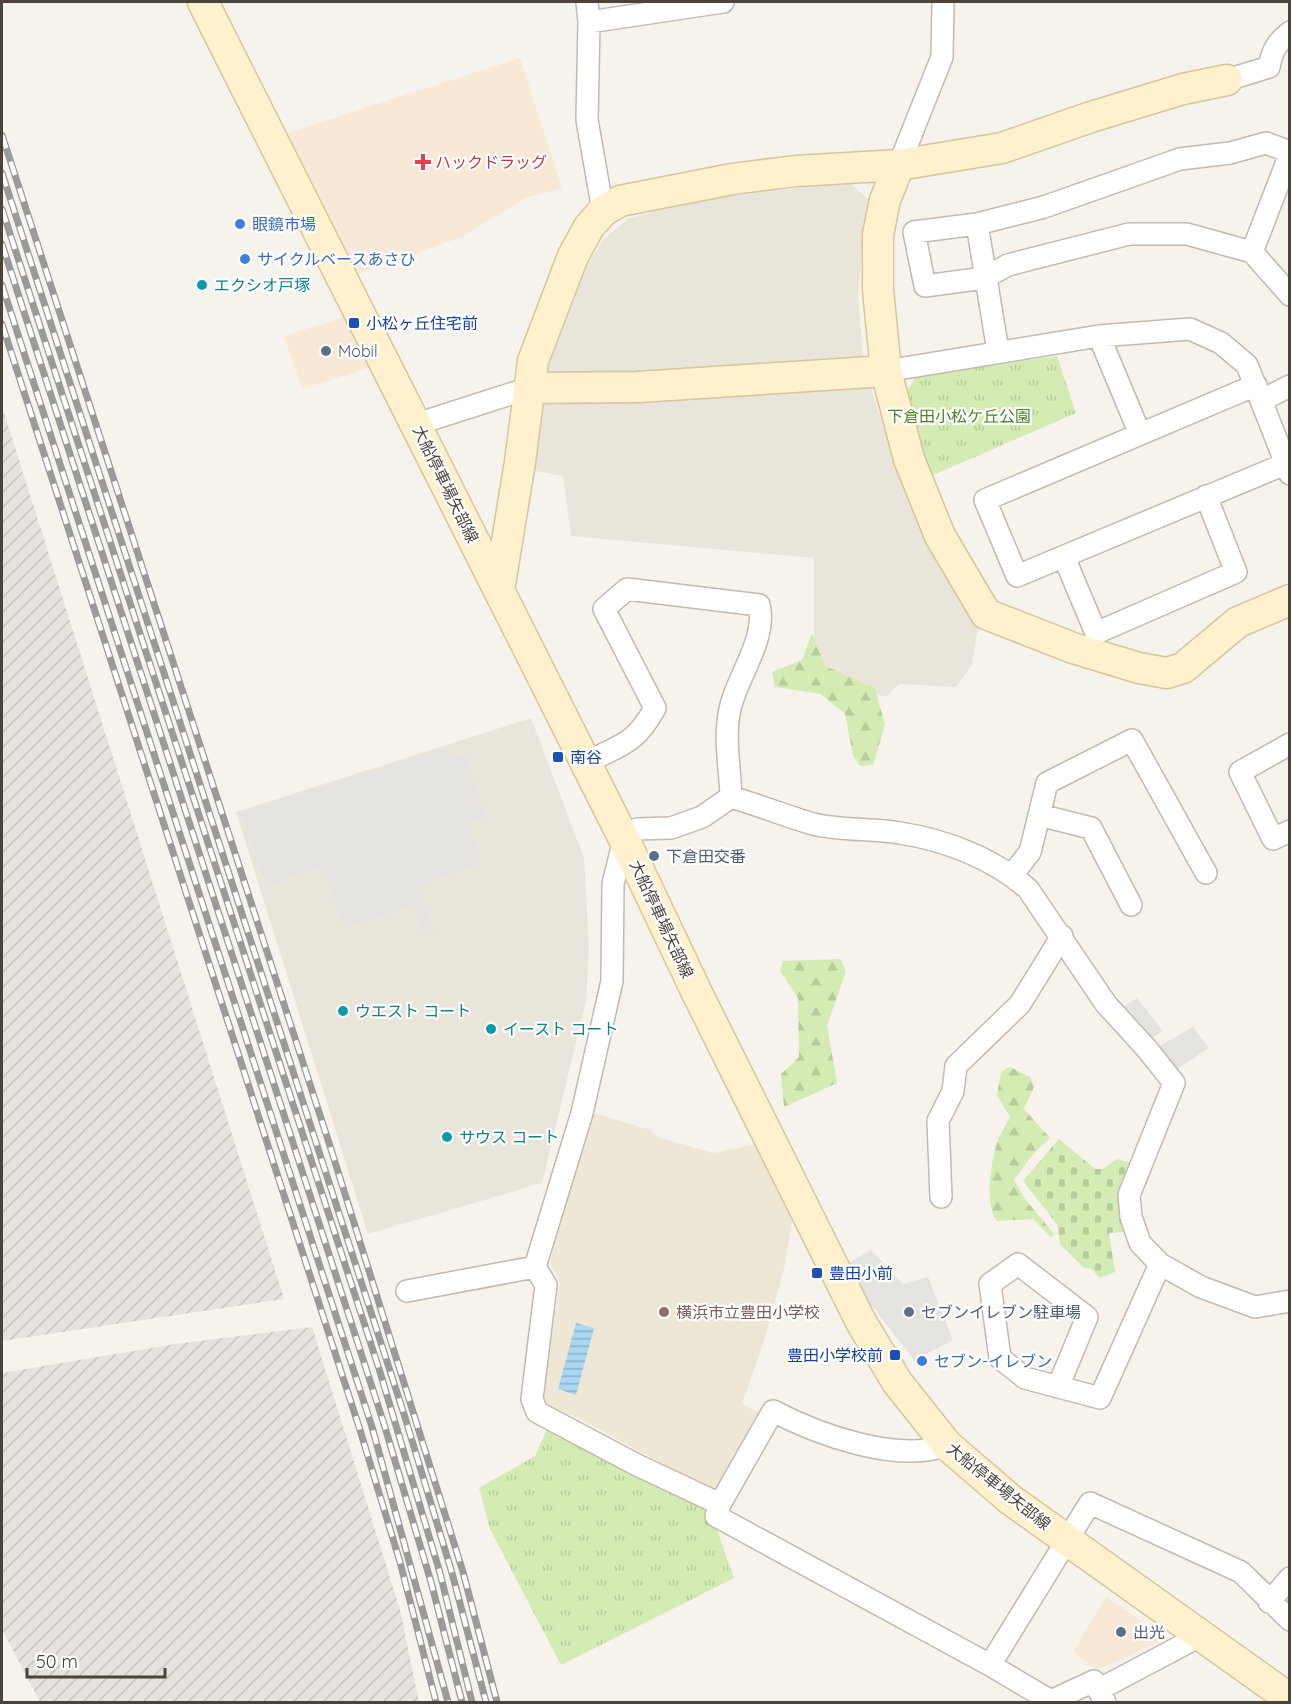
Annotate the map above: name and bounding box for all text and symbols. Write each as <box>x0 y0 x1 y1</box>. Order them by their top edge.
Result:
place label: ハックドラッグ <box>435 152 547 172</box>
marker: ハックドラッグ <box>416 155 430 169</box>
place label: 眼鏡市場 <box>252 214 316 234</box>
marker: 眼鏡市場 <box>233 217 247 231</box>
place label: サイクルベースあさひ <box>257 249 415 269</box>
marker: サイクルベースあさひ <box>238 252 252 266</box>
place label: エクシオ戸塚 <box>214 275 310 295</box>
marker: エクシオ戸塚 <box>195 278 209 292</box>
place label: 小松ヶ丘住宅前 <box>366 313 478 333</box>
marker: 小松ヶ丘住宅前 <box>347 316 361 330</box>
place label: Mobil <box>338 341 378 361</box>
marker: Mobil <box>319 344 333 358</box>
park label: 下倉田小松ケ丘公園 <box>887 406 1031 426</box>
street label: 大船停車場矢部線 <box>409 422 483 546</box>
place label: 南谷 <box>570 747 602 767</box>
marker: 南谷 <box>551 750 565 764</box>
place label: 下倉田交番 <box>666 846 746 866</box>
marker: 下倉田交番 <box>647 849 661 863</box>
street label: 大船停車場矢部線 <box>626 857 698 981</box>
place label: ウエスト コート <box>355 1001 471 1021</box>
marker: ウエスト コート <box>336 1004 350 1018</box>
place label: イースト コート <box>503 1019 619 1039</box>
marker: イースト コート <box>484 1022 498 1036</box>
place label: サウス コート <box>459 1127 559 1147</box>
marker: サウス コート <box>440 1130 454 1144</box>
place label: 豊田小前 <box>829 1263 893 1283</box>
marker: 豊田小前 <box>810 1266 824 1280</box>
place label: 横浜市立豊田小学校 <box>676 1302 820 1322</box>
place label: セブンイレブン駐車場 <box>921 1302 1081 1322</box>
marker: 横浜市立豊田小学校 <box>657 1305 671 1319</box>
marker: セブンイレブン駐車場 <box>902 1305 916 1319</box>
place label: 豊田小学校前 <box>787 1345 883 1365</box>
marker: 豊田小学校前 <box>888 1348 902 1362</box>
place label: セブン-イレブン <box>934 1351 1052 1371</box>
marker: セブン-イレブン <box>915 1354 929 1368</box>
street label: 大船停車場矢部線 <box>943 1438 1055 1534</box>
place label: 出光 <box>1133 1622 1165 1642</box>
marker: 出光 <box>1114 1625 1128 1639</box>
scale bar <box>27 1641 165 1679</box>
text: 50 m <box>36 1650 78 1673</box>

